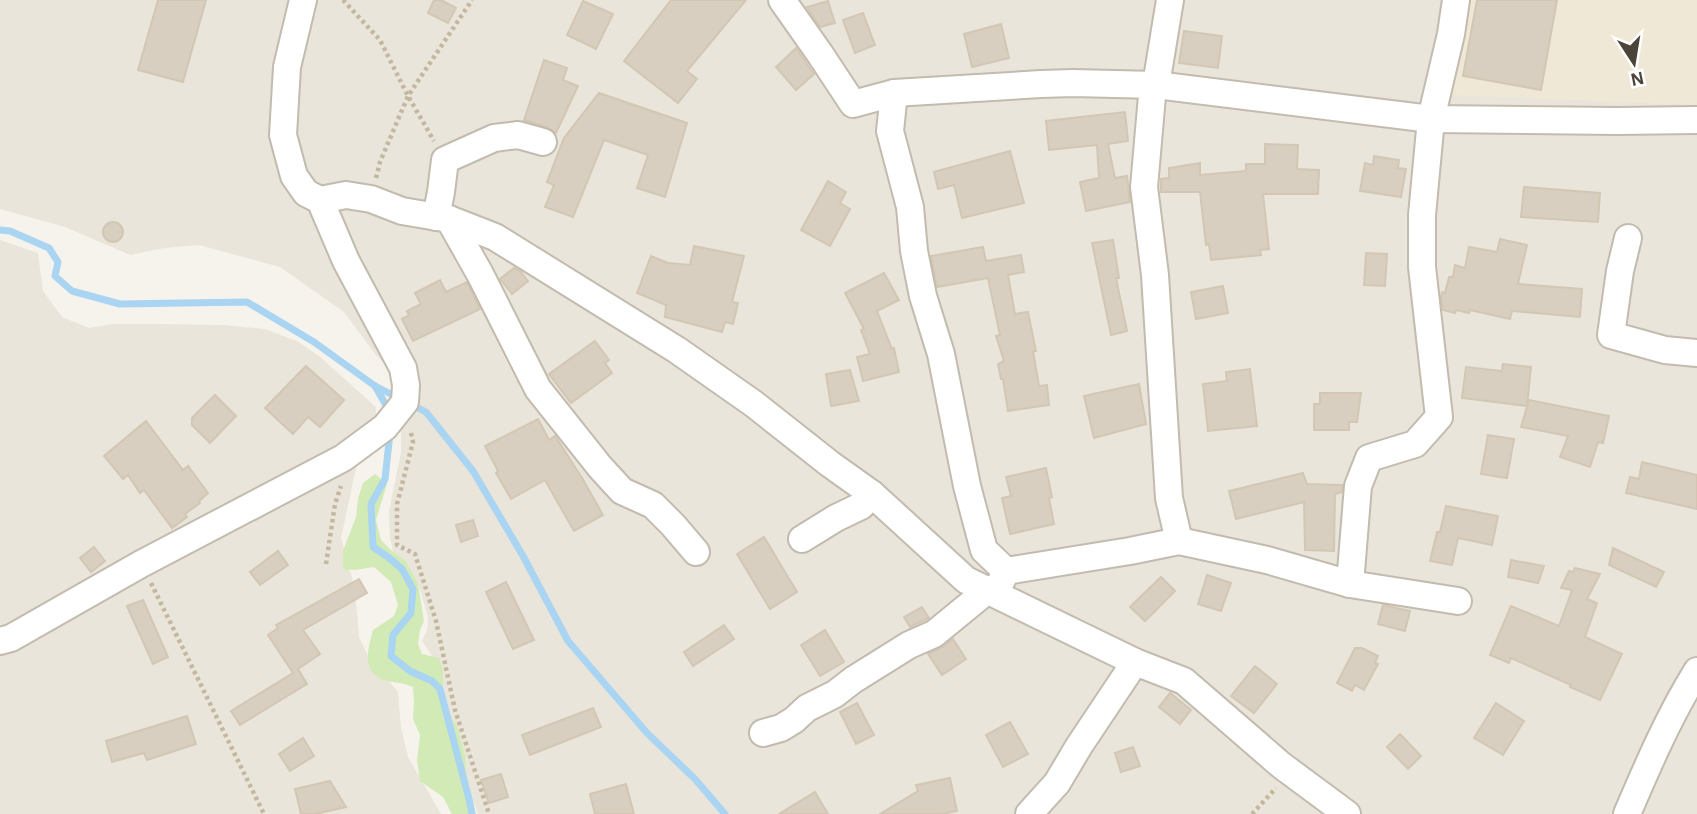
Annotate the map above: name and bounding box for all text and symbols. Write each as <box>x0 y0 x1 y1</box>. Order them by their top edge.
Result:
north arrow <box>1599 28 1669 98</box>
text: N <box>1629 67 1646 89</box>

